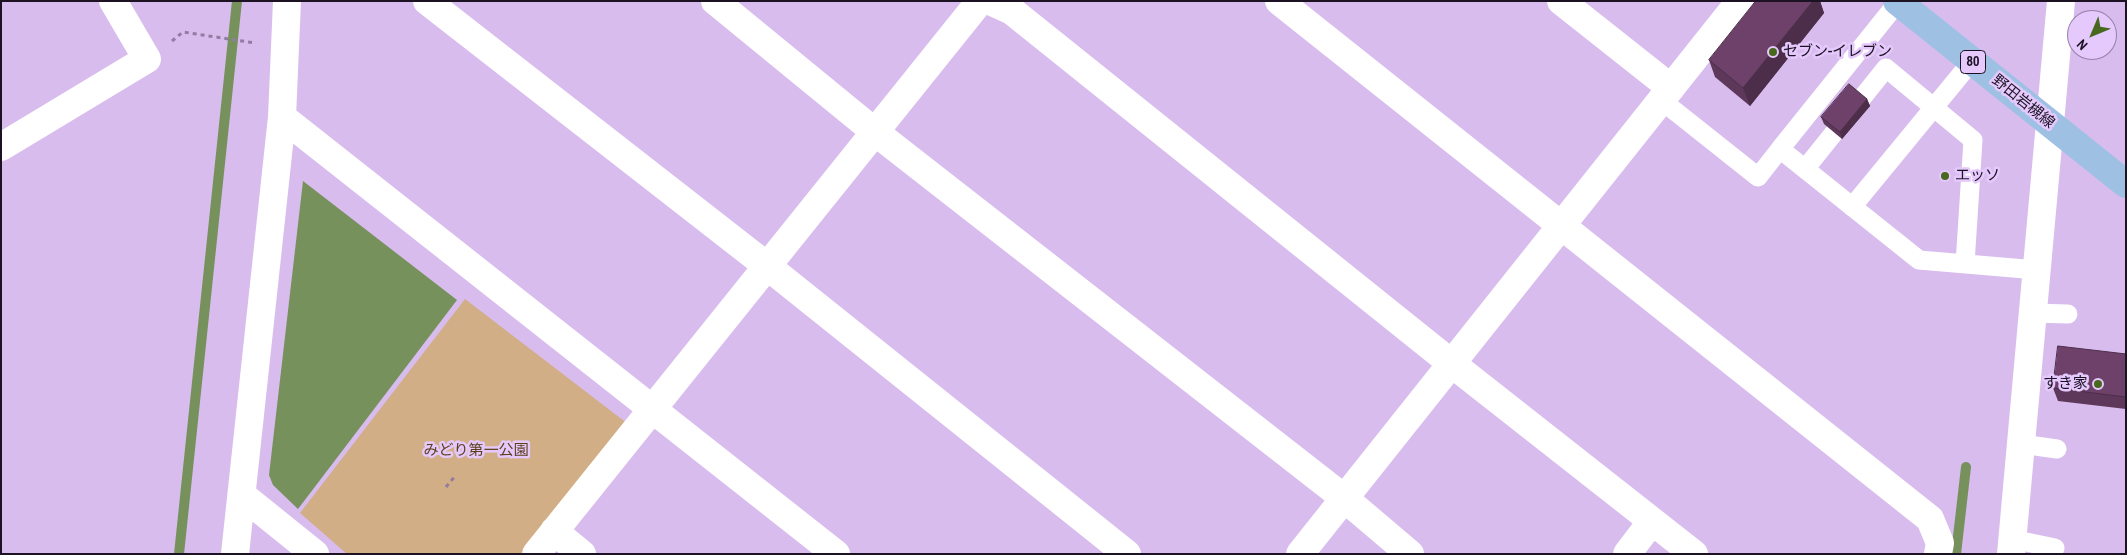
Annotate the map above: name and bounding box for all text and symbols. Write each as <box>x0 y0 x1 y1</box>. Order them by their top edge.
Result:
north arrow <box>2067 10 2117 60</box>
text: N <box>2073 36 2091 54</box>
place label: セブン-イレブン <box>1783 43 1892 61</box>
marker: セブン-イレブン <box>1767 46 1779 58</box>
road number: 80 <box>1960 51 1986 74</box>
street label: 野田岩槻線 <box>1988 71 2058 133</box>
place label: エッソ <box>1955 167 2000 185</box>
marker: エッソ <box>1939 170 1951 182</box>
place label: すき家 <box>2043 375 2088 393</box>
marker: すき家 <box>2092 378 2104 390</box>
park label: みどり第一公園 <box>424 442 528 460</box>

